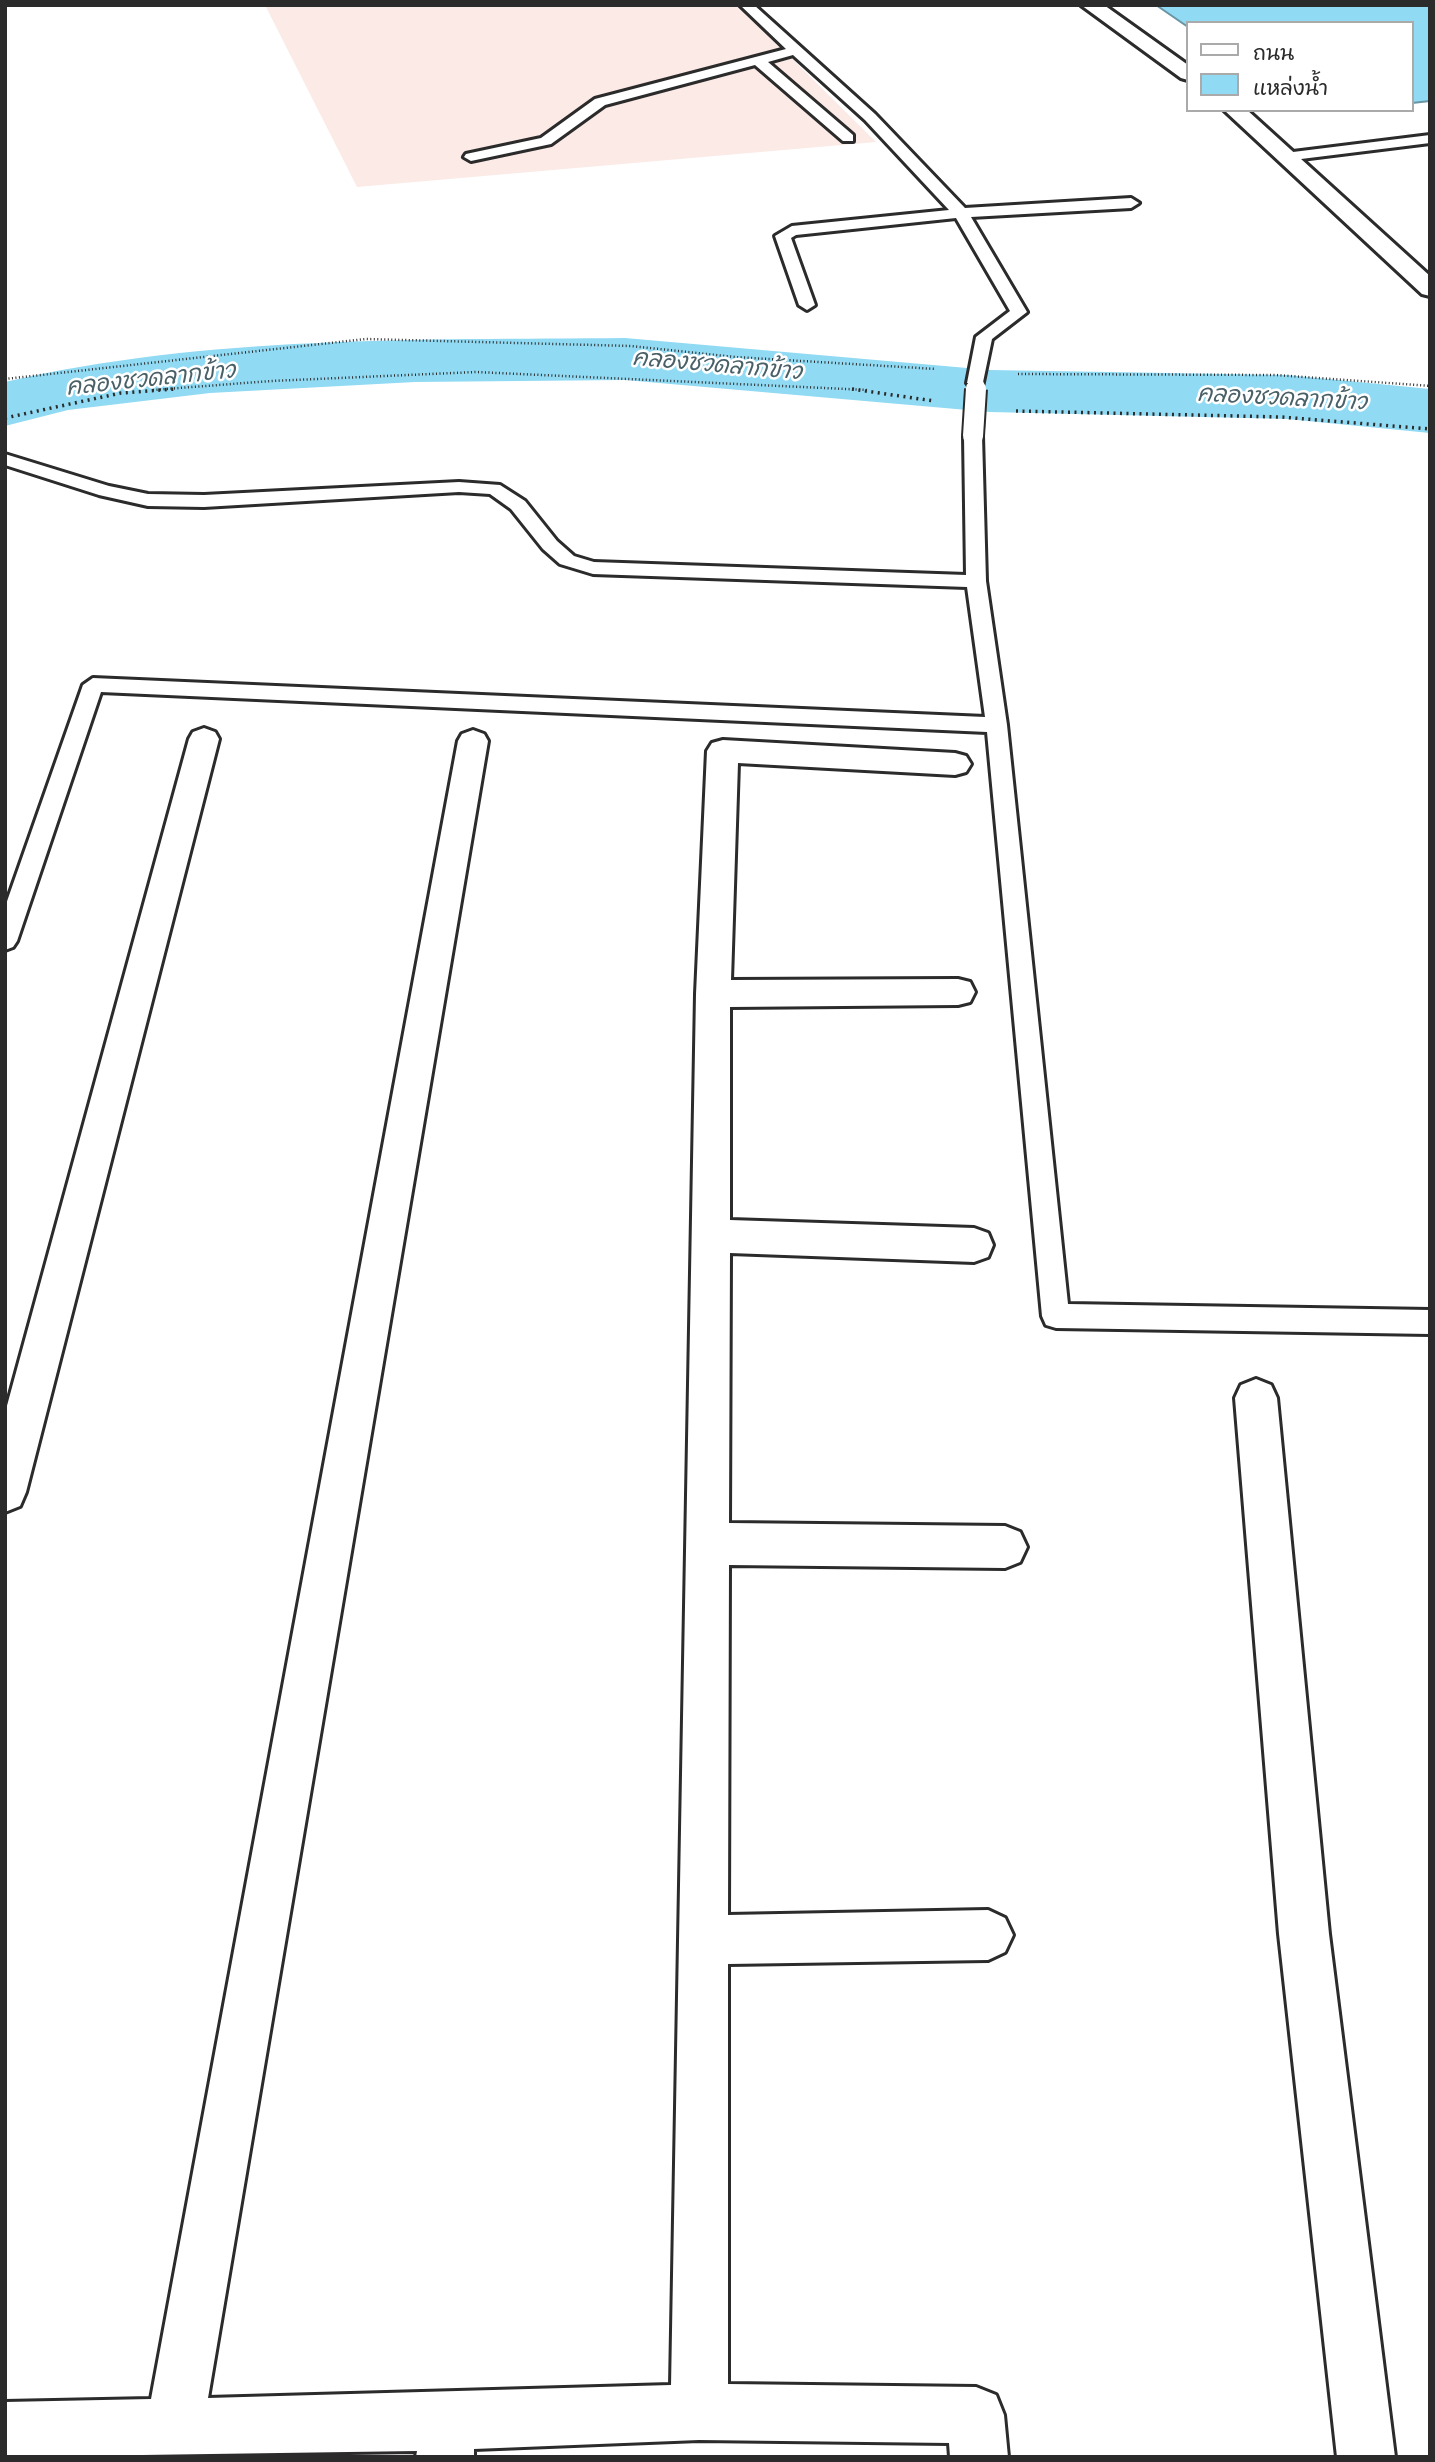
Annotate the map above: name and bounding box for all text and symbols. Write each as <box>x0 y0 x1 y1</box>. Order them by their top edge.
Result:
legend <box>1186 21 1414 112</box>
text: ถนน <box>1253 39 1294 68</box>
text: แหล่งน้ำ <box>1253 74 1328 103</box>
water label: คลองชวดลากข้าว <box>631 346 803 388</box>
water label: คลองชวดลากข้าว <box>65 358 237 404</box>
water label: คลองชวดลากข้าว <box>1197 382 1367 418</box>

